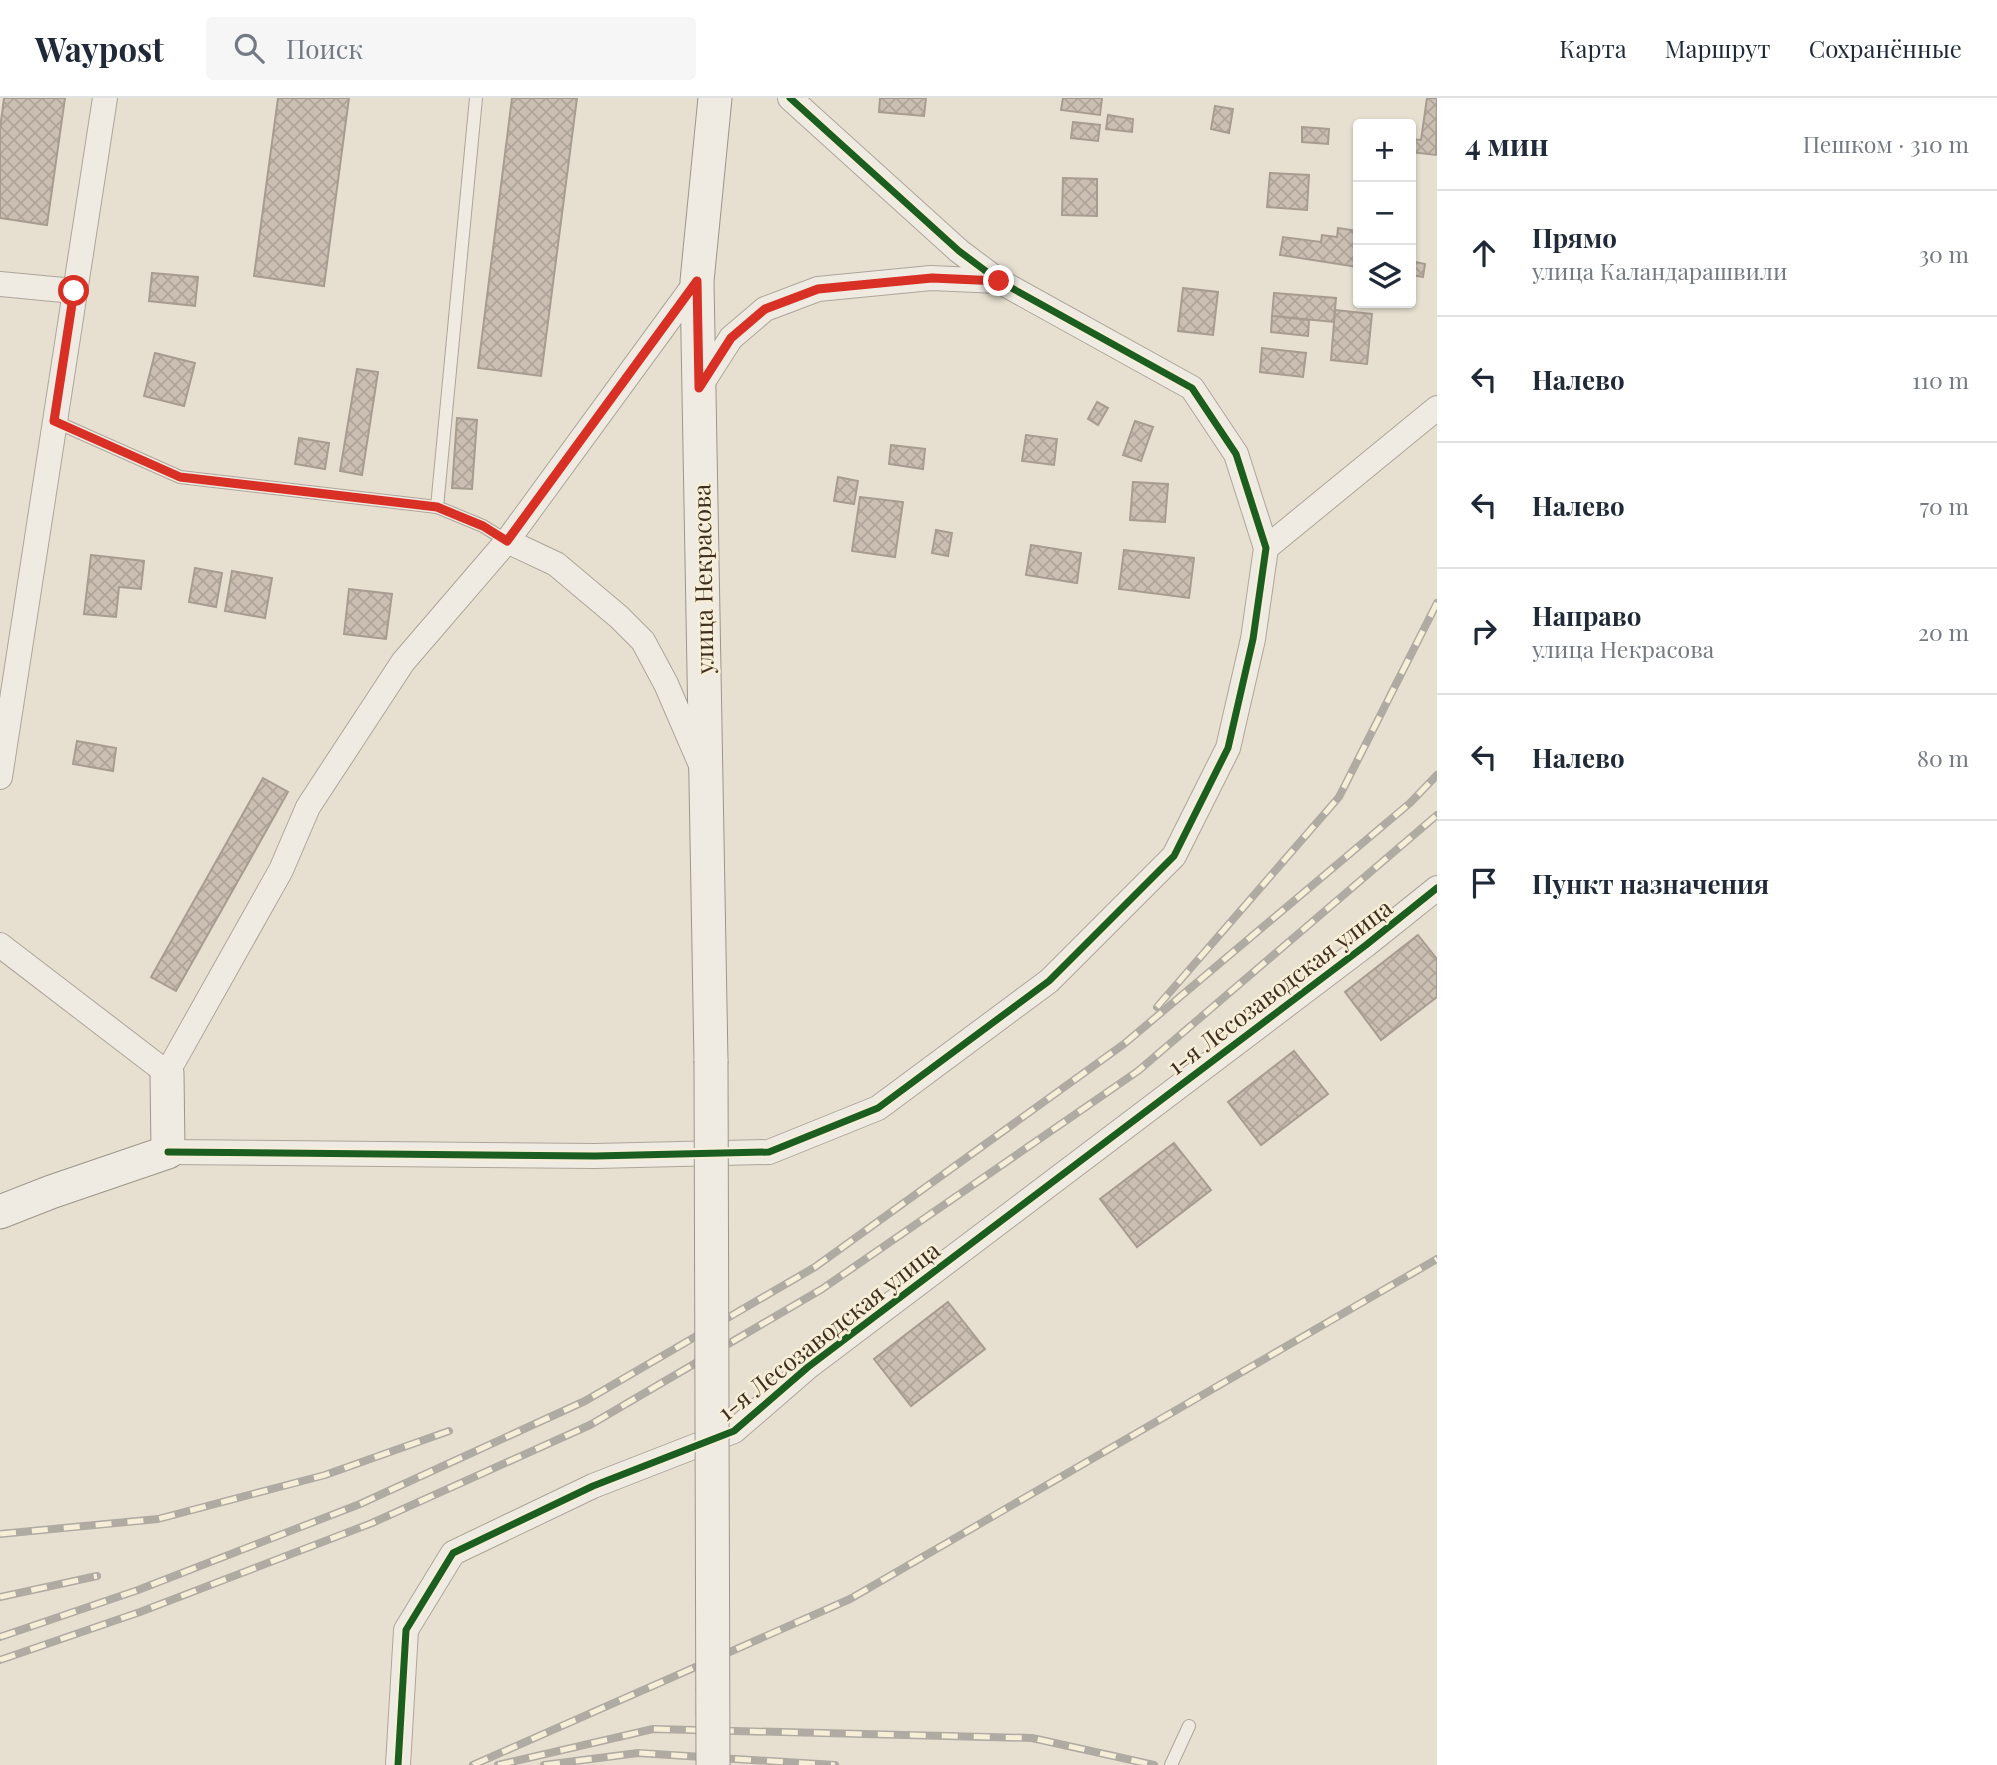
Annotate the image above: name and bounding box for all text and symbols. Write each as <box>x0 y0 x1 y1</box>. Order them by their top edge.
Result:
search box <box>206 17 696 80</box>
text: Waypost <box>35 26 164 70</box>
icon: search <box>230 29 268 67</box>
text: Поиск <box>286 31 363 66</box>
text: Карта <box>1559 32 1627 64</box>
text: Маршрут <box>1665 32 1771 64</box>
text: Сохранённые <box>1809 32 1962 64</box>
map controls <box>1353 119 1416 308</box>
button: + <box>1353 119 1416 182</box>
text: 4 мин <box>1465 124 1549 164</box>
text: Пешком · 310 m <box>1803 128 1969 159</box>
button: − <box>1353 182 1416 245</box>
text: Прямо <box>1532 220 1617 255</box>
icon: ahead <box>1465 234 1503 272</box>
text: 30 m <box>1919 238 1969 269</box>
button: layers <box>1353 245 1416 308</box>
text: улица Каландарашвили <box>1532 255 1787 286</box>
route end <box>983 265 1014 296</box>
route start <box>58 275 89 306</box>
icon: left <box>1465 360 1503 398</box>
text: Налево <box>1532 362 1625 397</box>
text: 110 m <box>1912 364 1969 395</box>
street label: улица Некрасова <box>684 484 720 675</box>
icon: left <box>1465 486 1503 524</box>
text: Налево <box>1532 488 1625 523</box>
text: 70 m <box>1920 490 1969 521</box>
text: Направо <box>1532 598 1641 633</box>
icon: right <box>1465 612 1503 650</box>
text: 20 m <box>1918 616 1969 647</box>
text: улица Некрасова <box>1532 633 1714 664</box>
icon: left <box>1465 738 1503 776</box>
text: Налево <box>1532 740 1625 775</box>
text: 80 m <box>1917 742 1969 773</box>
icon: arrive <box>1465 864 1503 902</box>
text: Пункт назначения <box>1532 866 1769 901</box>
street label: 1-я Лесозаводская улица <box>1160 891 1398 1081</box>
street label: 1-я Лесозаводская улица <box>710 1233 946 1427</box>

